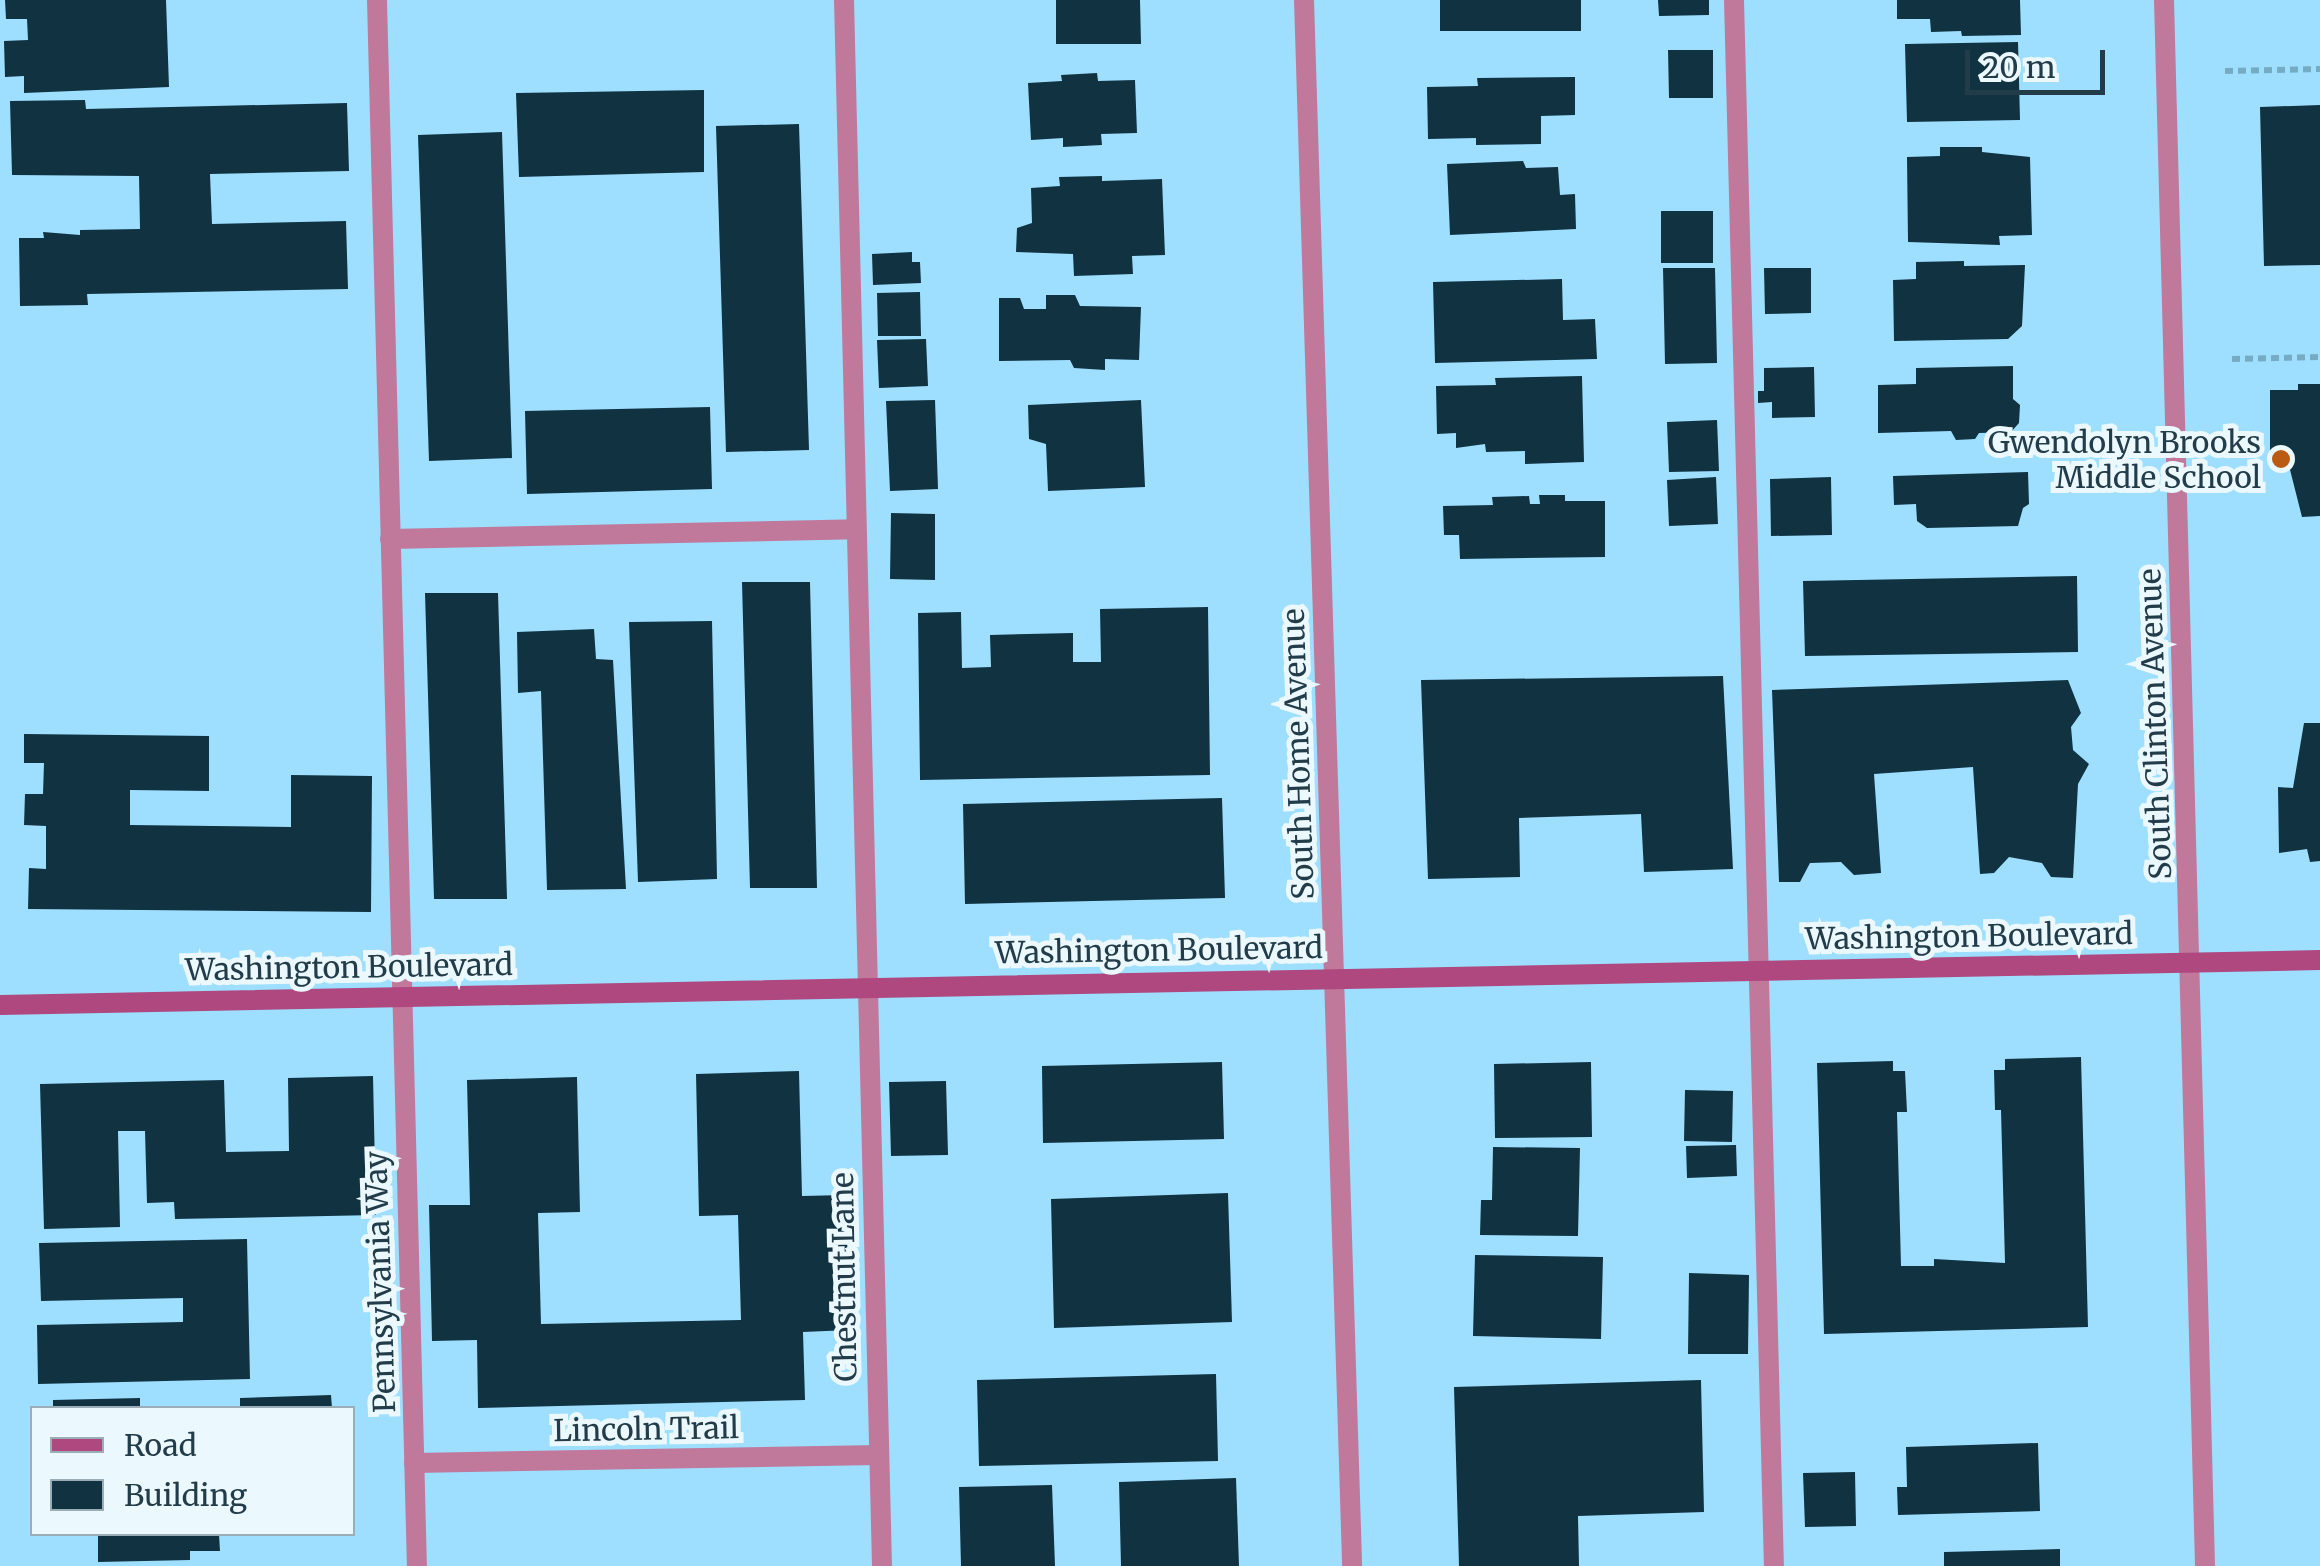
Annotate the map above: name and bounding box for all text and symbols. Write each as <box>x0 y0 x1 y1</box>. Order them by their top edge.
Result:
scale bar <box>1970 30 2110 92</box>
text: 20 m <box>1982 48 2055 86</box>
place label: Gwendolyn Brooks Middle School <box>1988 424 2261 494</box>
marker: Gwendolyn Brooks Middle School <box>2270 448 2292 470</box>
street label: South Clinton Avenue <box>2132 568 2178 880</box>
street label: South Home Avenue <box>1275 608 1321 900</box>
street label: Washington Boulevard <box>1805 915 2133 957</box>
street label: Washington Boulevard <box>995 929 1323 971</box>
street label: Washington Boulevard <box>185 946 513 988</box>
street label: Pennsylvania Way <box>357 1151 403 1413</box>
street label: Chestnut Lane <box>824 1172 864 1382</box>
legend <box>30 1406 355 1536</box>
street label: Lincoln Trail <box>553 1409 739 1449</box>
text: Road <box>124 1426 197 1464</box>
text: Building <box>124 1476 247 1514</box>

